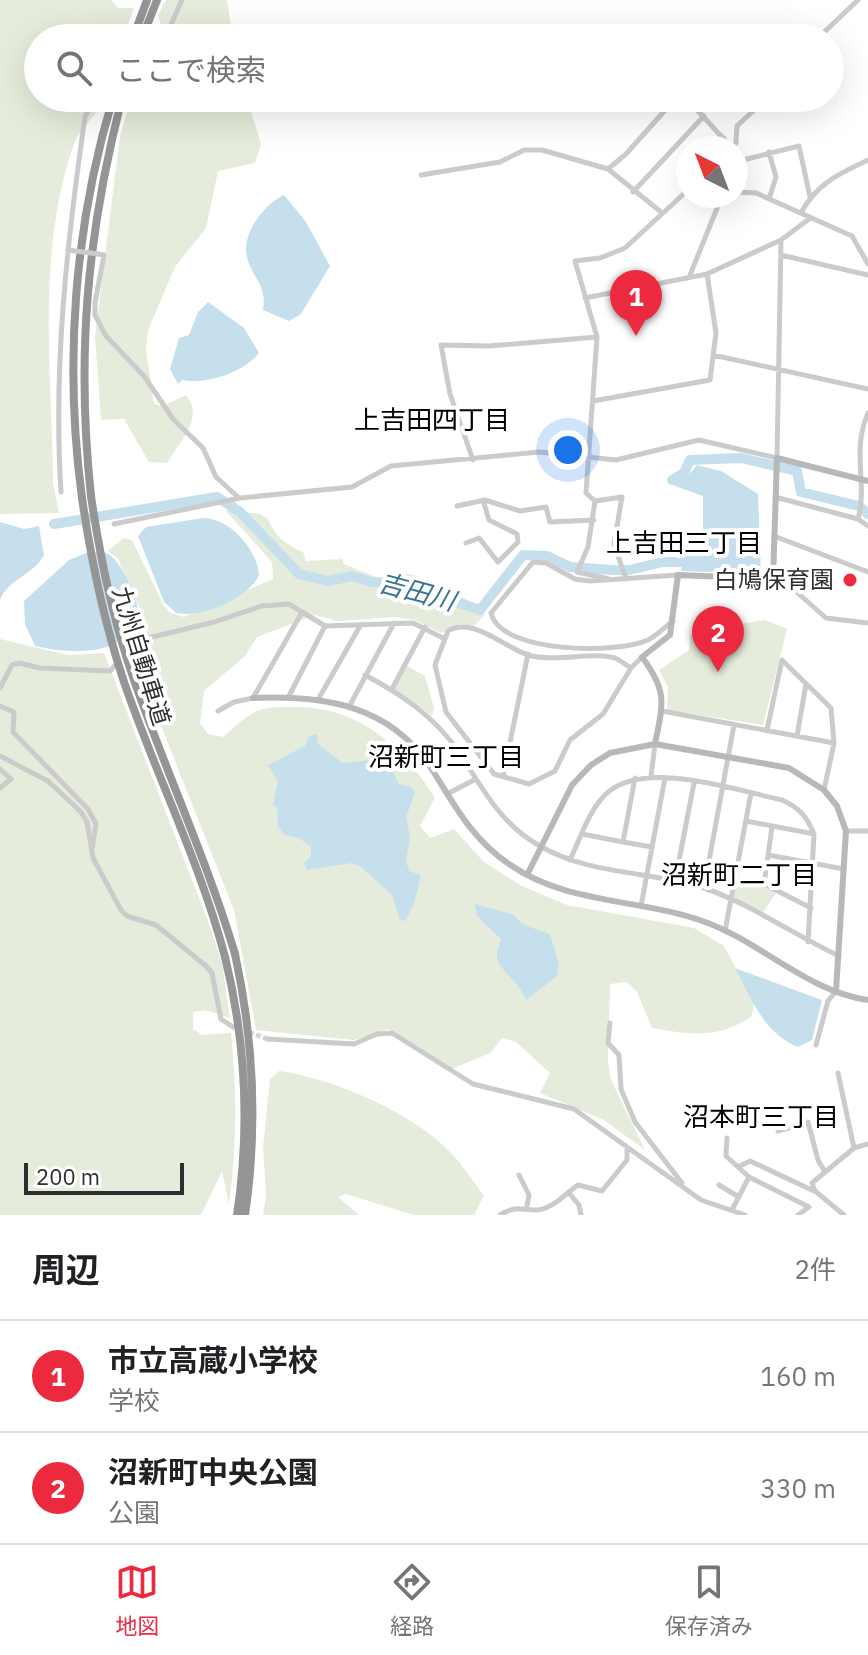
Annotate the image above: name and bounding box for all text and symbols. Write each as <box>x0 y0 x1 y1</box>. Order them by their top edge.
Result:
search box <box>24 24 844 112</box>
icon: search <box>52 46 96 90</box>
text: ここで検索 <box>116 50 266 89</box>
north arrow <box>676 136 748 208</box>
pin: 1 <box>610 270 662 336</box>
district label: 上吉田四丁目 <box>354 402 510 436</box>
your location <box>548 430 588 470</box>
district label: 上吉田三丁目 <box>606 525 762 559</box>
place label: 白鳩保育園 <box>714 563 834 595</box>
water label: 吉田川 <box>375 565 462 618</box>
marker: 白鳩保育園 <box>841 571 859 589</box>
street label: 九州自動車道 <box>106 582 178 729</box>
pin: 2 <box>692 606 744 672</box>
district label: 沼新町三丁目 <box>368 739 524 773</box>
district label: 沼新町二丁目 <box>661 857 817 891</box>
district label: 沼本町三丁目 <box>683 1099 839 1133</box>
scale bar <box>24 1159 184 1195</box>
text: 200 m <box>36 1162 100 1191</box>
text: 周辺 <box>32 1247 100 1291</box>
text: 2件 <box>794 1252 836 1286</box>
text: 市立高蔵小学校 <box>108 1340 318 1379</box>
text: 1 <box>50 1359 66 1393</box>
text: 160 m <box>760 1359 836 1393</box>
text: 学校 <box>108 1383 160 1417</box>
text: 沼新町中央公園 <box>108 1452 318 1491</box>
text: 2 <box>50 1471 66 1505</box>
text: 330 m <box>760 1471 836 1505</box>
text: 公園 <box>108 1495 160 1529</box>
tab: 地図 <box>115 1560 159 1640</box>
tab: 経路 <box>390 1560 434 1640</box>
tab: 保存済み <box>665 1560 753 1640</box>

